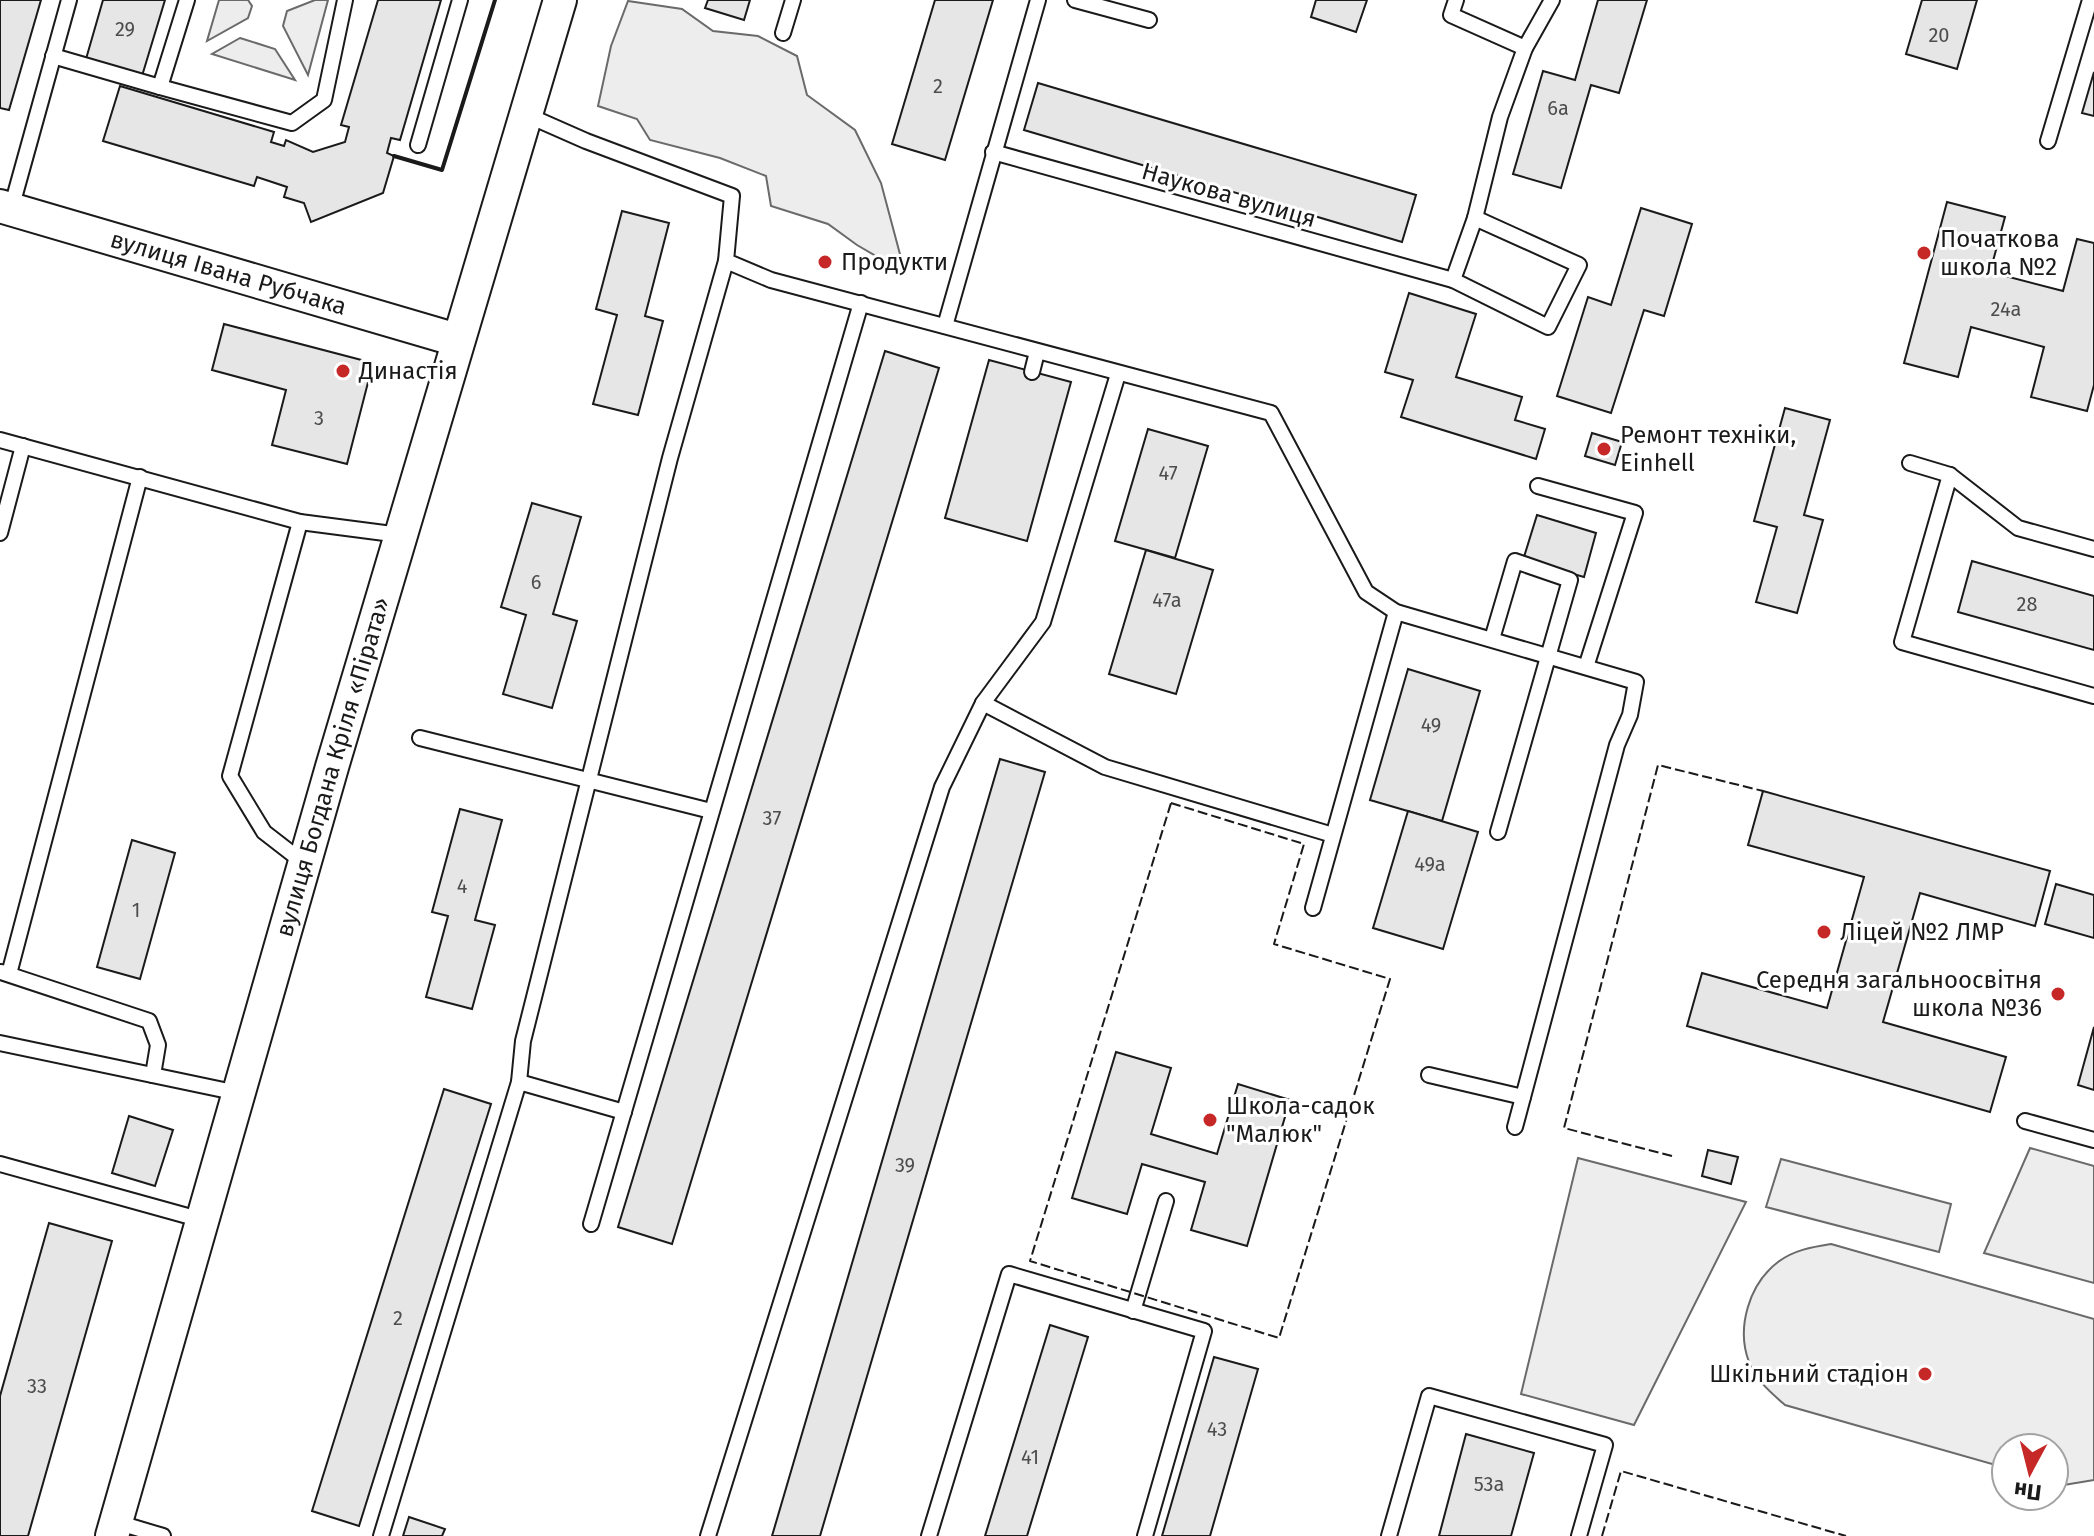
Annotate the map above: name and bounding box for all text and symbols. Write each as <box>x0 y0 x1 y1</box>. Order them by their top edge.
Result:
house number: 29 <box>115 17 135 41</box>
house number: 20 <box>1928 23 1950 47</box>
house number: 2 <box>933 74 943 98</box>
house number: 6а <box>1547 96 1569 120</box>
street label: Наукова вулиця <box>1139 157 1319 233</box>
street label: вулиця Івана Рубчака <box>107 225 350 321</box>
place label: Початкова школа №2 <box>1940 225 2059 281</box>
marker: Початкова школа №2 <box>1915 244 1933 262</box>
place label: Продукти <box>841 248 948 276</box>
marker: Продукти <box>816 253 834 271</box>
house number: 24а <box>1991 297 2021 321</box>
place label: Династія <box>358 357 458 385</box>
marker: Династія <box>334 362 352 380</box>
house number: 3 <box>314 406 324 430</box>
place label: Ремонт техніки, Einhell <box>1620 421 1796 477</box>
marker: Ремонт техніки, Einhell <box>1595 440 1613 458</box>
house number: 47 <box>1158 461 1178 485</box>
house number: 6 <box>531 570 541 594</box>
house number: 47а <box>1152 588 1182 612</box>
house number: 28 <box>2017 592 2037 616</box>
street label: вулиця Богдана Кріля «Пірата» <box>270 594 396 940</box>
house number: 49 <box>1421 713 1441 737</box>
house number: 37 <box>763 806 781 830</box>
house number: 49а <box>1414 852 1446 876</box>
house number: 4 <box>457 874 468 898</box>
house number: 1 <box>132 898 140 922</box>
place label: Ліцей №2 ЛМР <box>1840 918 2004 946</box>
marker: Ліцей №2 ЛМР <box>1815 923 1833 941</box>
place label: Середня загальноосвітня школа №36 <box>1756 966 2042 1022</box>
marker: Середня загальноосвітня школа №36 <box>2049 985 2067 1003</box>
place label: Школа-садок "Малюк" <box>1226 1092 1375 1148</box>
marker: Школа-садок "Малюк" <box>1201 1111 1219 1129</box>
house number: 39 <box>895 1153 915 1177</box>
house number: 2 <box>393 1306 403 1330</box>
place label: Шкільний стадіон <box>1709 1360 1909 1388</box>
marker: Шкільний стадіон <box>1916 1365 1934 1383</box>
house number: 33 <box>27 1374 47 1398</box>
house number: 43 <box>1207 1417 1227 1441</box>
north arrow <box>1990 1432 2070 1512</box>
house number: 41 <box>1021 1445 1039 1469</box>
house number: 53а <box>1474 1472 1504 1496</box>
text: Пн <box>2012 1476 2043 1506</box>

